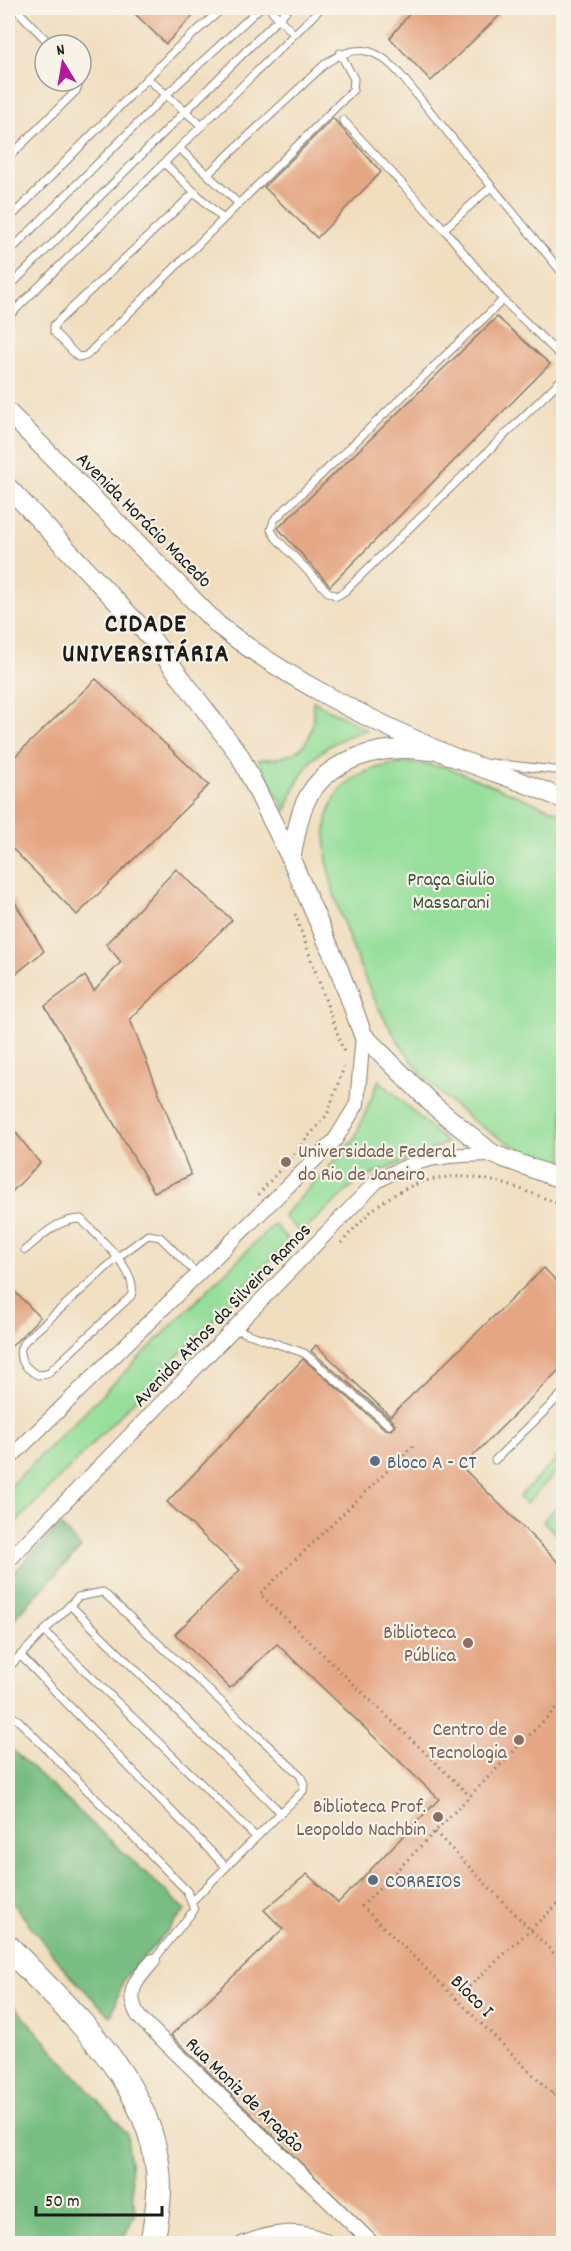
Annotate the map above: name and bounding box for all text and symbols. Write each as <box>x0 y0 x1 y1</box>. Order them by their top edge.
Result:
north arrow <box>33 33 93 93</box>
text: N <box>55 39 67 63</box>
street label: Avenida Horácio Macedo <box>69 447 217 596</box>
district label: CIDADE UNIVERSITÁRIA <box>62 607 230 674</box>
park label: Praça Giulio Massarani <box>407 867 495 918</box>
place label: Universidade Federal do Rio de Janeiro <box>298 1139 456 1190</box>
marker: Universidade Federal do Rio de Janeiro <box>279 1155 293 1169</box>
street label: Avenida Athos da Silveira Ramos <box>127 1218 319 1415</box>
place label: Bloco A - CT <box>387 1450 476 1478</box>
marker: Bloco A - CT <box>368 1454 382 1468</box>
place label: Biblioteca Pública <box>383 1620 457 1671</box>
marker: Biblioteca Pública <box>461 1636 475 1650</box>
place label: Centro de Tecnologia <box>429 1717 508 1768</box>
marker: Centro de Tecnologia <box>512 1733 526 1747</box>
place label: Biblioteca Prof. Leopoldo Nachbin <box>296 1794 426 1845</box>
marker: Biblioteca Prof. Leopoldo Nachbin <box>431 1810 445 1824</box>
place label: CORREIOS <box>385 1869 461 1897</box>
marker: CORREIOS <box>366 1873 380 1887</box>
street label: Bloco I <box>443 1969 499 2025</box>
street label: Rua Moniz de Aragão <box>178 2032 310 2161</box>
scale bar <box>36 2179 162 2217</box>
text: 50 m <box>45 2190 80 2215</box>

